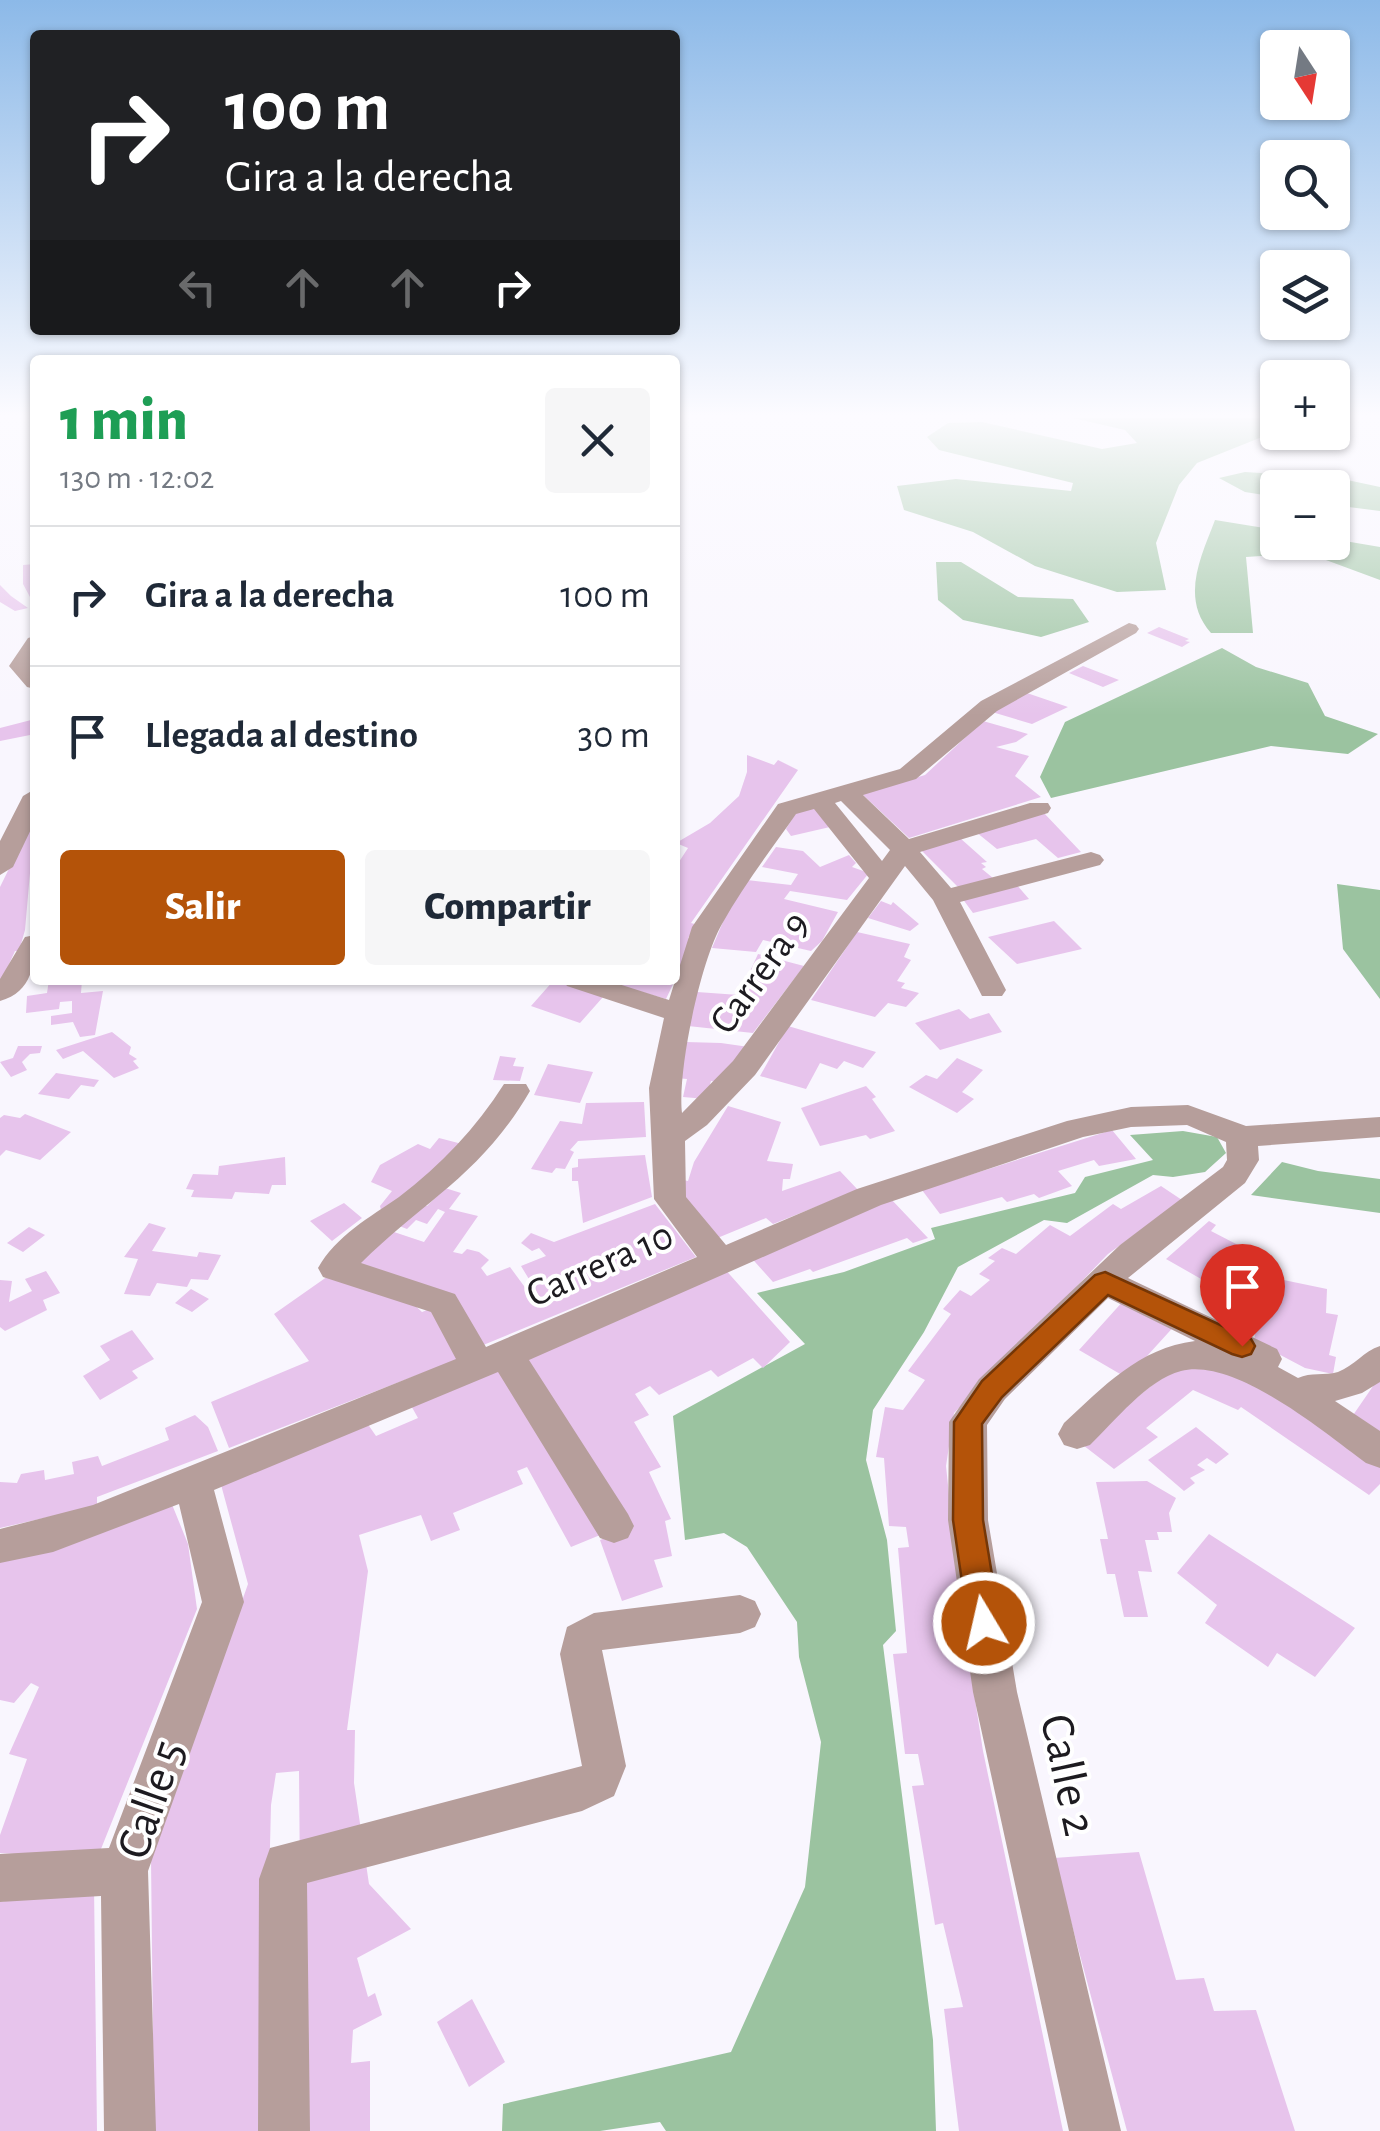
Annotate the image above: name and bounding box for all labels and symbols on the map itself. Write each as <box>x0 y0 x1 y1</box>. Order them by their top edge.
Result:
north arrow <box>1260 30 1350 120</box>
street label: Carrera 9 <box>703 905 817 1041</box>
street label: Carrera 10 <box>521 1215 679 1315</box>
pin <box>1200 1244 1285 1347</box>
position arrow <box>932 1571 1036 1675</box>
street label: Calle 2 <box>1031 1710 1103 1840</box>
street label: Calle 5 <box>110 1735 194 1865</box>

